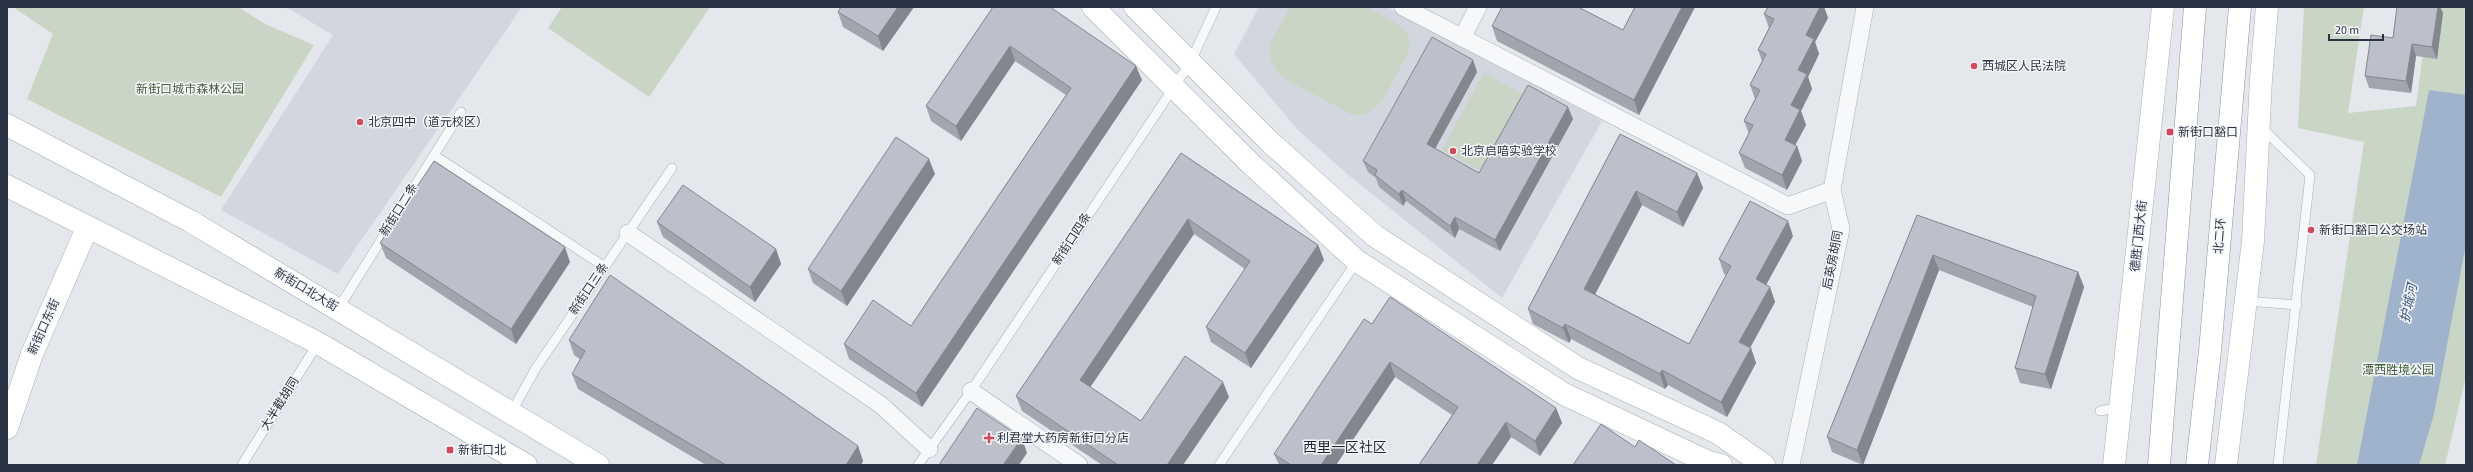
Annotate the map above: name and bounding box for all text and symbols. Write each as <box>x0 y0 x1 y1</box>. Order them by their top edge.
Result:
scale bar <box>2329 16 2383 42</box>
text: 20 m <box>2335 22 2359 39</box>
place label: 西城区人民法院 <box>1982 58 2066 75</box>
marker: 西城区人民法院 <box>1969 61 1979 71</box>
park label: 新街口城市森林公园 <box>136 81 244 98</box>
place label: 北京四中（道元校区） <box>368 114 488 131</box>
marker: 北京四中（道元校区） <box>355 117 365 127</box>
place label: 新街口豁口 <box>2178 124 2238 141</box>
marker: 新街口豁口 <box>2165 127 2175 137</box>
place label: 北京启喑实验学校 <box>1461 143 1557 160</box>
marker: 北京启喑实验学校 <box>1448 146 1458 156</box>
street label: 新街口二条 <box>376 180 422 240</box>
street label: 德胜门西大街 <box>2127 199 2151 273</box>
street label: 新街口四条 <box>1049 209 1095 269</box>
street label: 北二环 <box>2210 217 2230 255</box>
place label: 新街口豁口公交场站 <box>2319 222 2427 239</box>
marker: 新街口豁口公交场站 <box>2306 225 2316 235</box>
street label: 后英房胡同 <box>1819 229 1847 291</box>
street label: 新街口三条 <box>565 259 613 319</box>
street label: 新街口北大街 <box>271 264 341 316</box>
water label: 护城河 <box>2396 279 2422 324</box>
street label: 新街口东街 <box>24 296 64 358</box>
park label: 潭西胜境公园 <box>2362 362 2434 379</box>
street label: 大半截胡同 <box>257 374 303 434</box>
place label: 利君堂大药房新街口分店 <box>997 430 1129 447</box>
marker: 利君堂大药房新街口分店 <box>984 433 994 443</box>
district label: 西里一区社区 <box>1303 438 1387 458</box>
place label: 新街口北 <box>458 442 506 459</box>
marker: 新街口北 <box>445 445 455 455</box>

